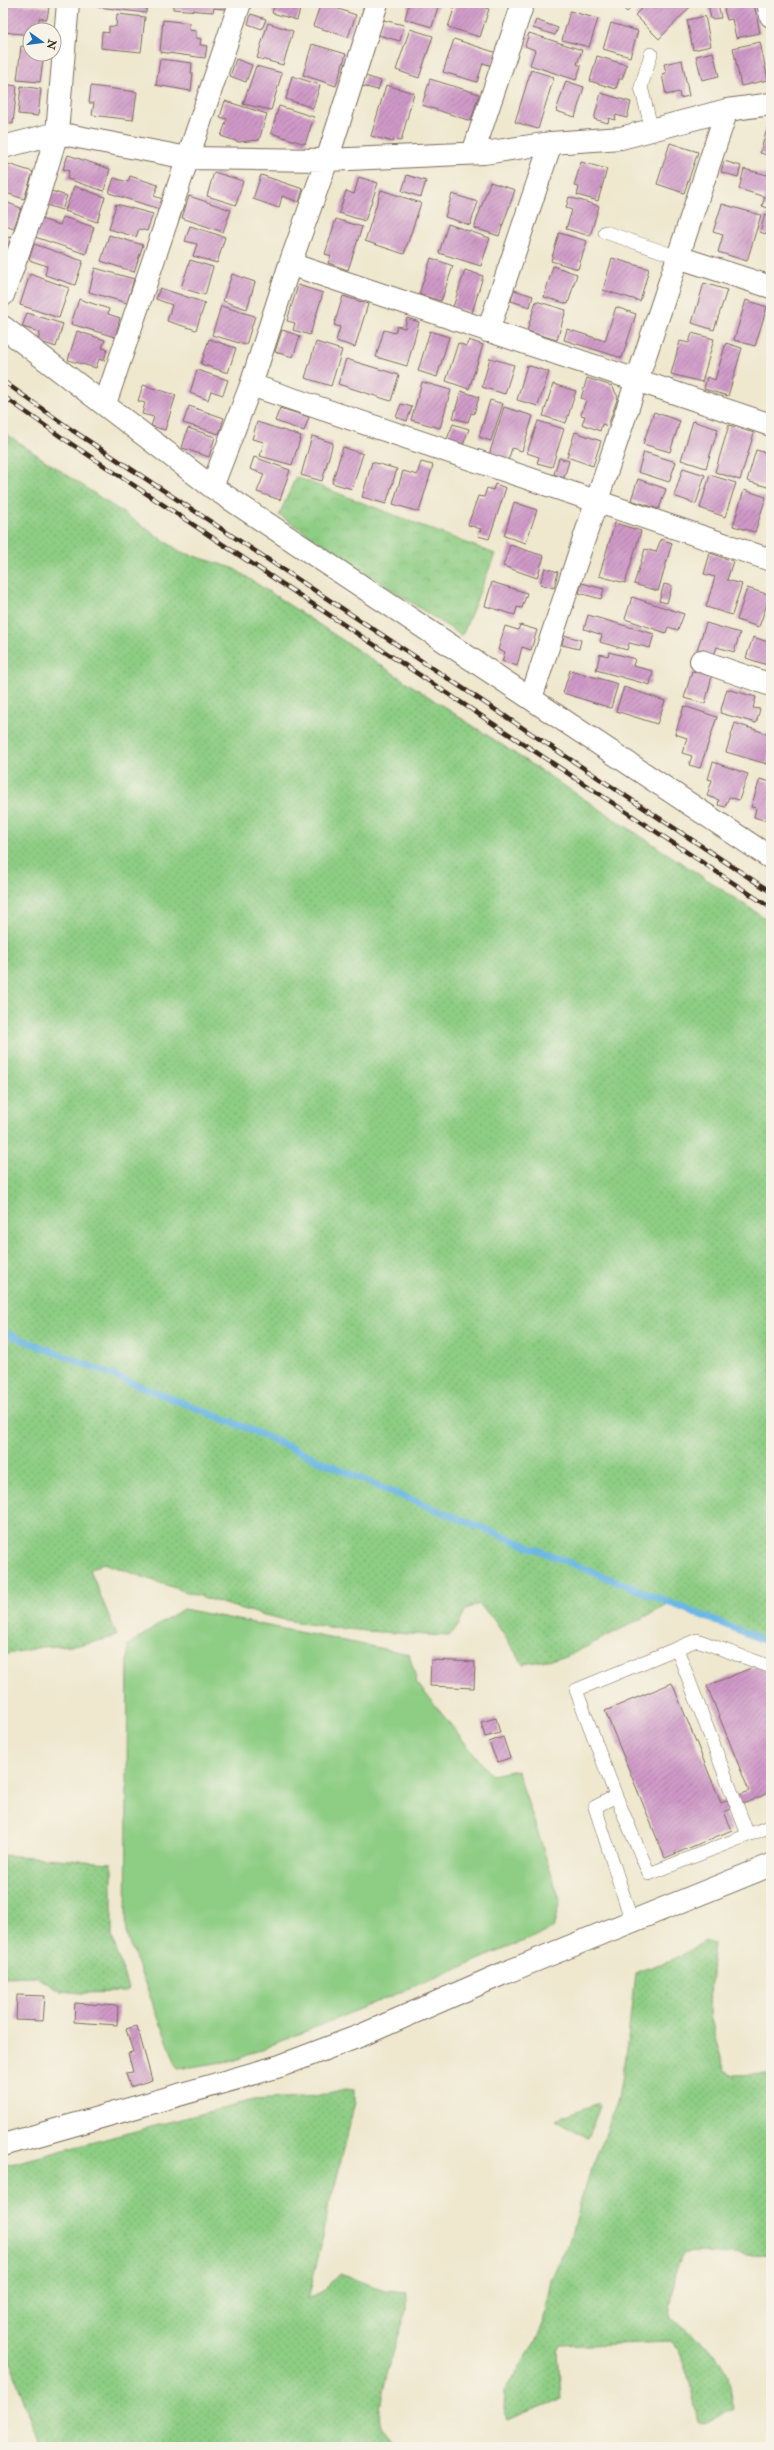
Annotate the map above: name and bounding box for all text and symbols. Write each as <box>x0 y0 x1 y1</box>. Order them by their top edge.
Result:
north arrow <box>22 22 62 62</box>
text: N <box>43 37 59 52</box>

